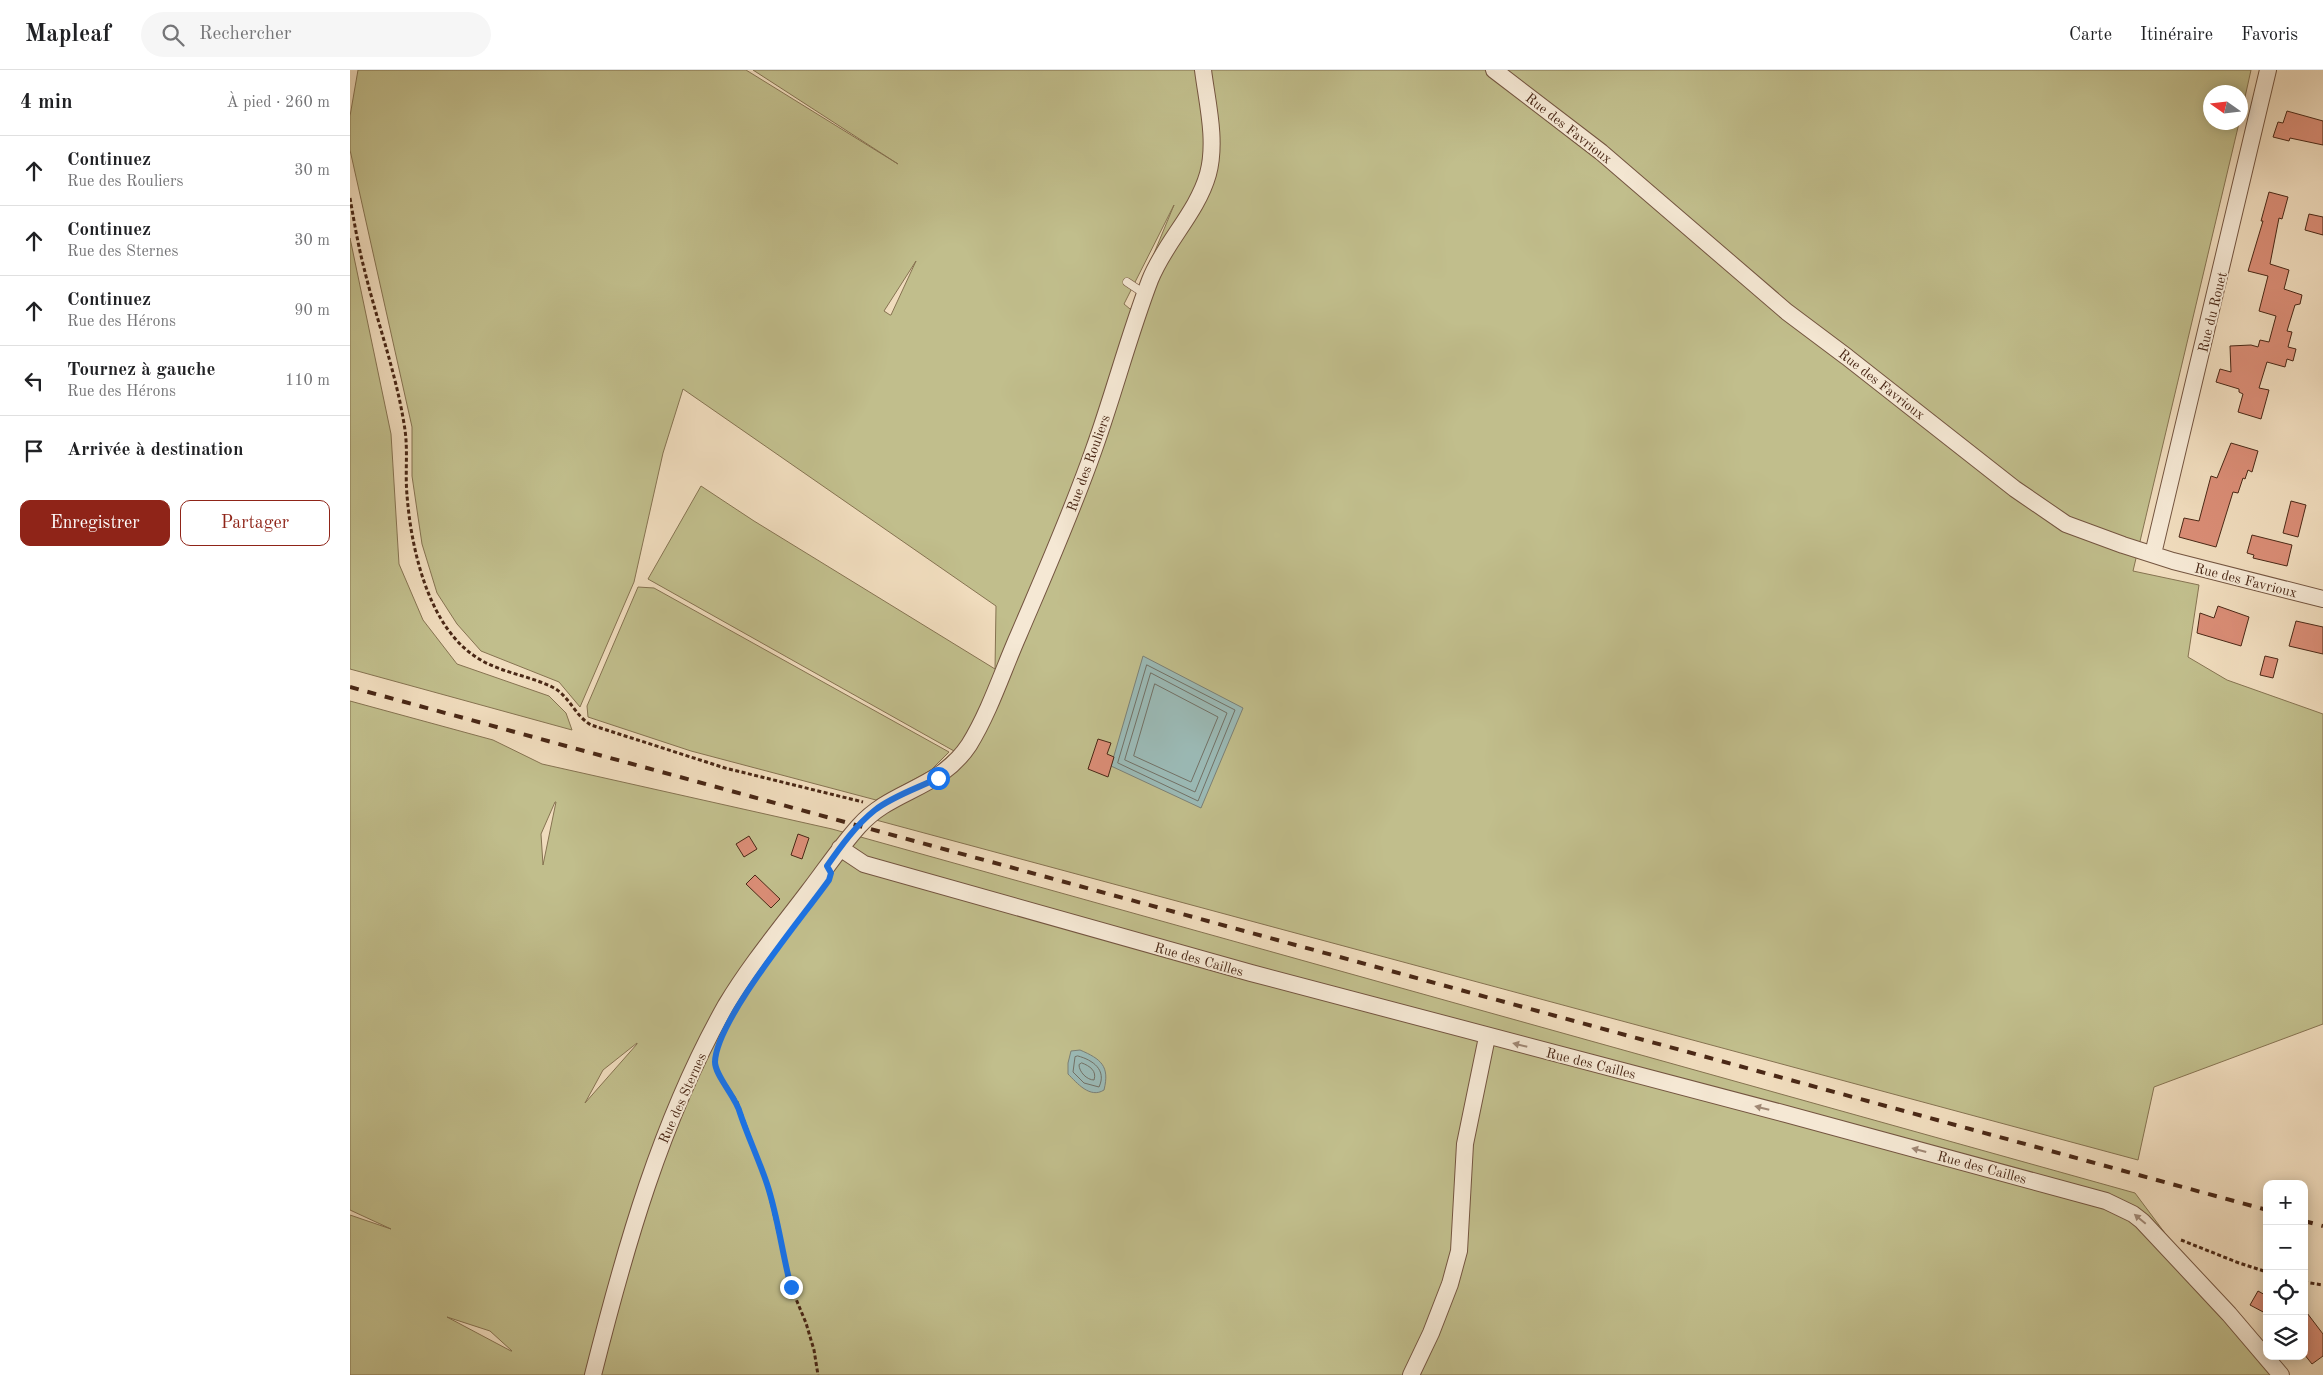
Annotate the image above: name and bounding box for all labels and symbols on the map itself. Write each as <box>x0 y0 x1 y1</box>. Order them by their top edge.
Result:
north arrow <box>2203 85 2248 130</box>
street label: Rue des Favrioux <box>1523 91 1614 167</box>
street label: Rue du Rouet <box>2196 271 2230 354</box>
street label: Rue des Favrioux <box>1836 347 1927 423</box>
street label: Rue des Rouliers <box>1065 413 1113 514</box>
street label: Rue des Favrioux <box>2193 561 2299 600</box>
route start <box>927 767 950 790</box>
street label: Rue des Cailles <box>1153 941 1245 979</box>
one-way arrow <box>1513 1041 1528 1049</box>
street label: Rue des Cailles <box>1545 1046 1637 1082</box>
street label: Rue des Sternes <box>657 1051 709 1146</box>
one-way arrow <box>1755 1104 1770 1112</box>
one-way arrow <box>1912 1145 1927 1153</box>
street label: Rue des Cailles <box>1936 1149 2028 1187</box>
one-way arrow <box>2134 1214 2147 1225</box>
route end <box>780 1276 803 1299</box>

